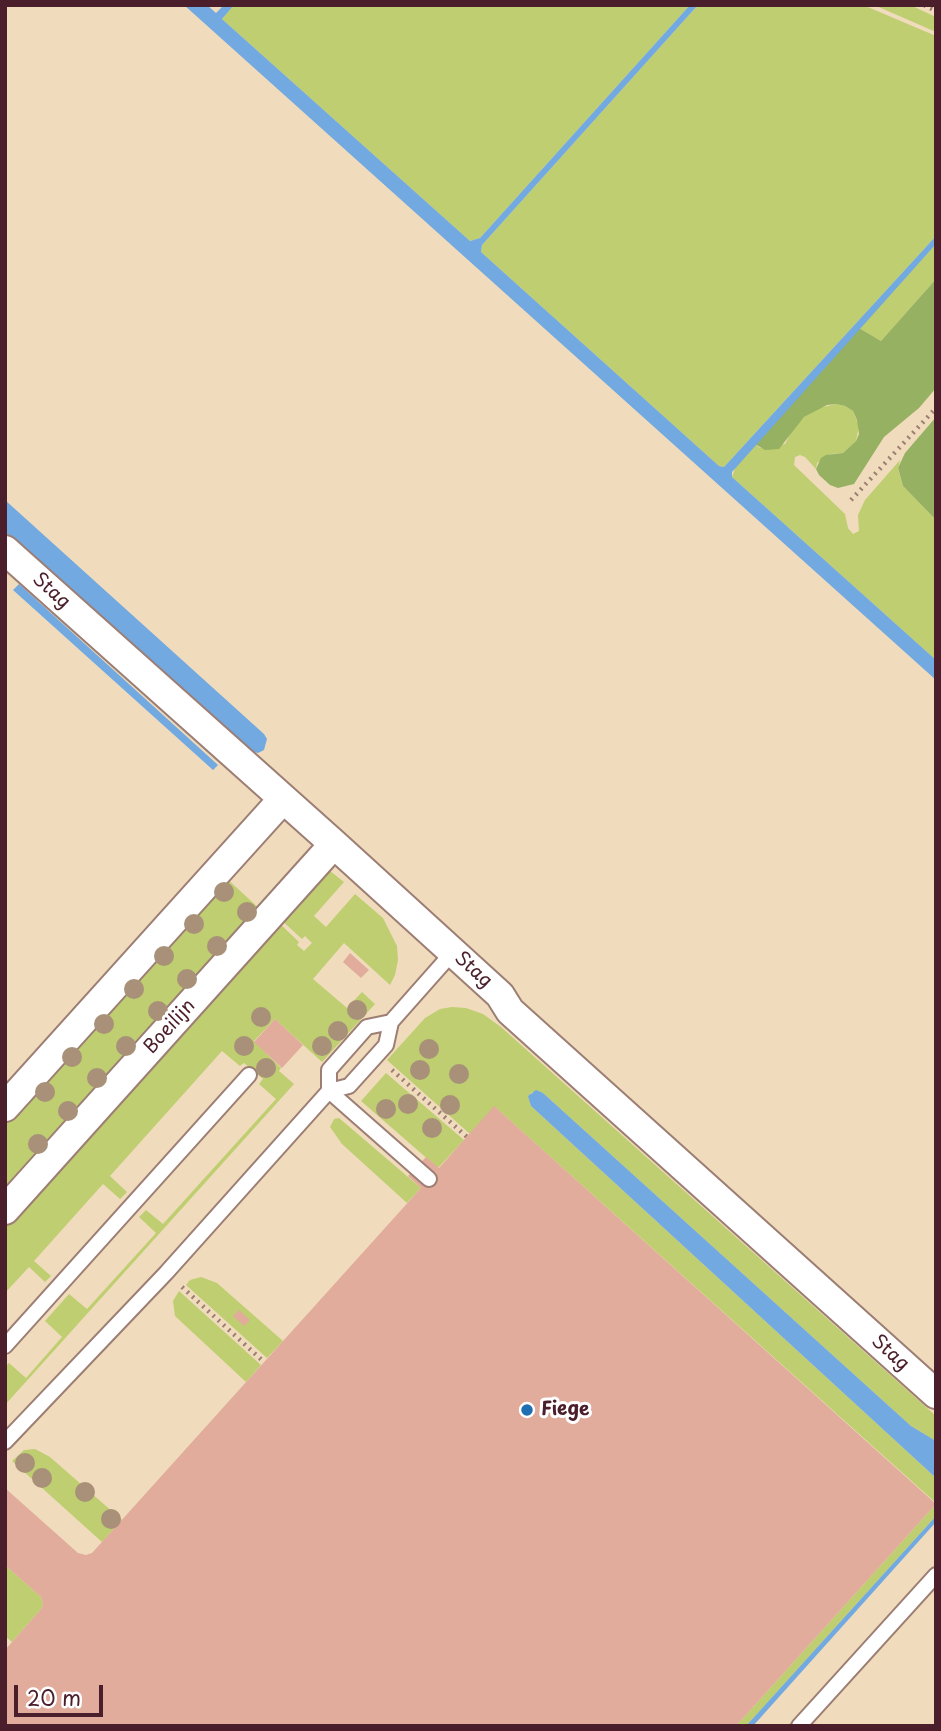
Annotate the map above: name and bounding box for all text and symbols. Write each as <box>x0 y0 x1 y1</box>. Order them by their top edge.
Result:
street label: Stag <box>27 568 75 614</box>
street label: Stag <box>449 947 497 993</box>
street label: Boeilijn <box>140 995 200 1059</box>
street label: Stag <box>866 1330 914 1376</box>
place label: Fiege <box>541 1399 589 1421</box>
marker: Fiege <box>519 1402 535 1418</box>
scale bar <box>18 1672 107 1716</box>
text: 20 m <box>27 1681 81 1713</box>

